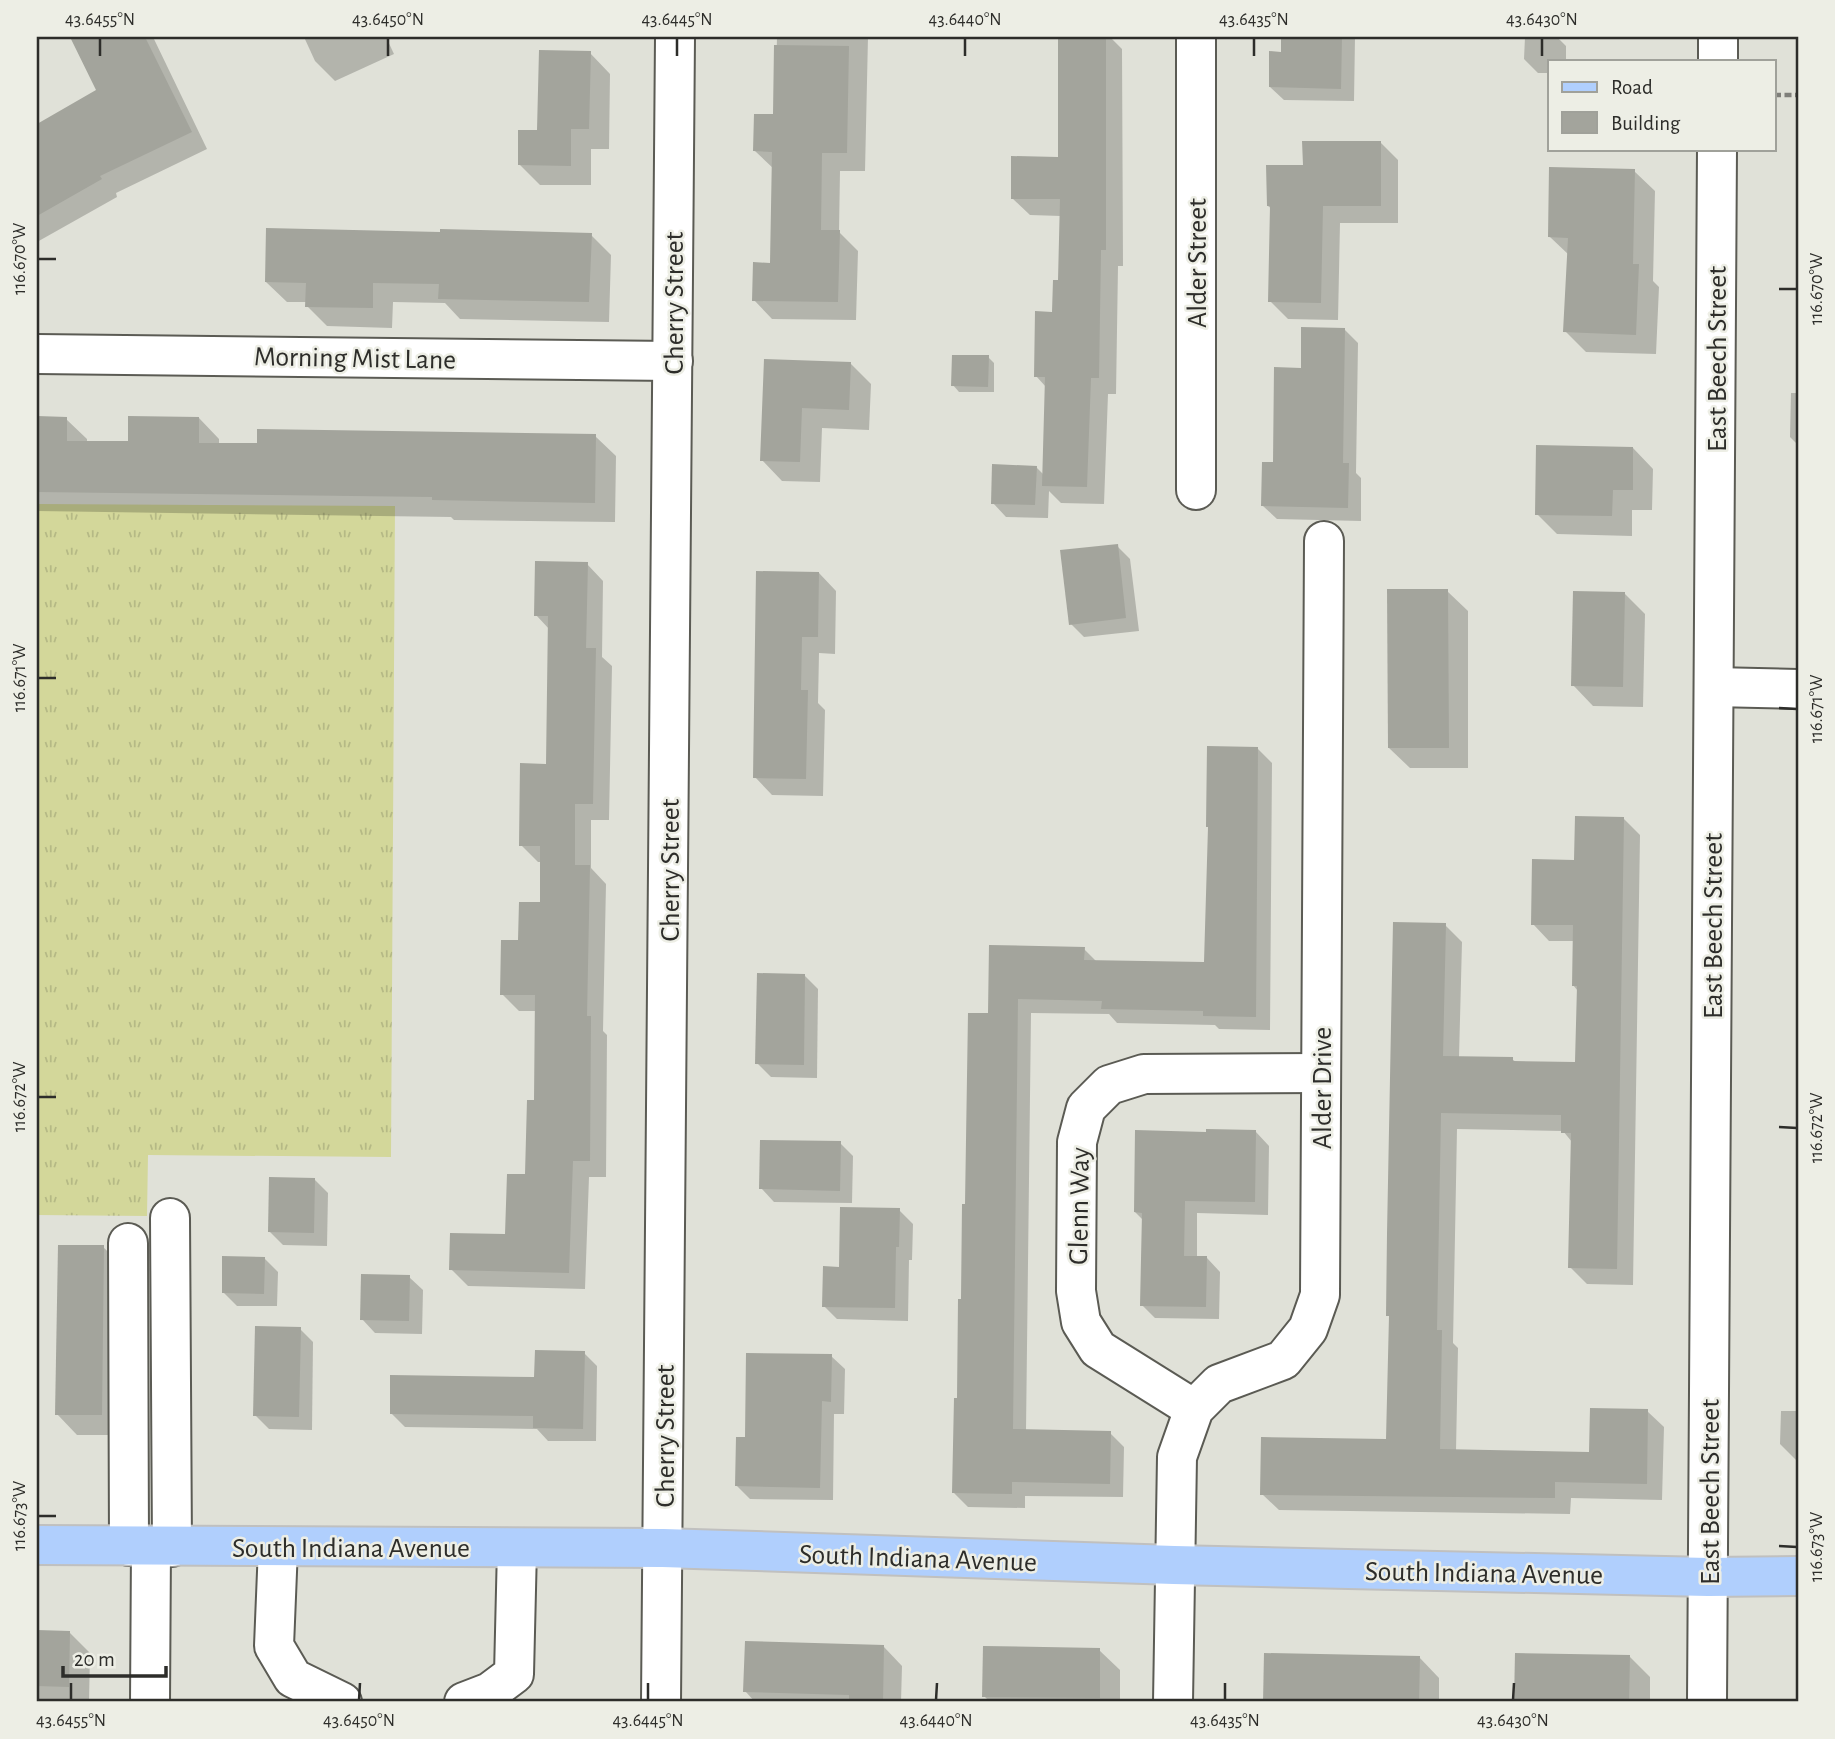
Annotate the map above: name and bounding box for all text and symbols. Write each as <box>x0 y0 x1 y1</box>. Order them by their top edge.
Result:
text: 43.6455°N <box>65 11 135 29</box>
text: 43.6450°N <box>352 11 424 29</box>
text: 43.6445°N <box>641 11 713 29</box>
text: 43.6440°N <box>928 11 1002 29</box>
text: 43.6435°N <box>1219 11 1289 29</box>
text: 43.6430°N <box>1506 11 1578 29</box>
legend <box>1548 60 1776 150</box>
text: Road <box>1611 77 1653 98</box>
text: Building <box>1611 113 1681 134</box>
street label: Alder Street <box>1184 198 1212 328</box>
text: 116.670°W <box>11 223 29 295</box>
street label: Cherry Street <box>661 231 689 374</box>
text: 116.670°W <box>1808 253 1826 325</box>
street label: East Beech Street <box>1704 266 1732 452</box>
street label: Morning Mist Lane <box>254 343 456 375</box>
text: 116.671°W <box>11 644 29 712</box>
text: 116.671°W <box>1808 675 1826 743</box>
street label: Cherry Street <box>657 798 685 941</box>
street label: East Beech Street <box>1700 833 1728 1019</box>
street label: Alder Drive <box>1309 1027 1337 1149</box>
text: 116.672°W <box>11 1062 29 1132</box>
text: 116.672°W <box>1808 1093 1826 1163</box>
street label: Glenn Way <box>1065 1147 1095 1265</box>
street label: Cherry Street <box>652 1364 680 1507</box>
street label: East Beech Street <box>1697 1399 1725 1585</box>
text: 116.673°W <box>11 1481 29 1551</box>
text: 116.673°W <box>1808 1512 1826 1582</box>
street label: South Indiana Avenue <box>232 1535 470 1563</box>
street label: South Indiana Avenue <box>798 1541 1037 1577</box>
street label: South Indiana Avenue <box>1365 1558 1603 1590</box>
scale bar <box>63 1634 166 1678</box>
text: 20 m <box>74 1649 115 1670</box>
text: 43.6455°N <box>36 1712 106 1730</box>
text: 43.6450°N <box>323 1712 395 1730</box>
text: 43.6445°N <box>612 1712 684 1730</box>
text: 43.6440°N <box>899 1712 973 1730</box>
text: 43.6435°N <box>1190 1712 1260 1730</box>
text: 43.6430°N <box>1477 1712 1549 1730</box>

